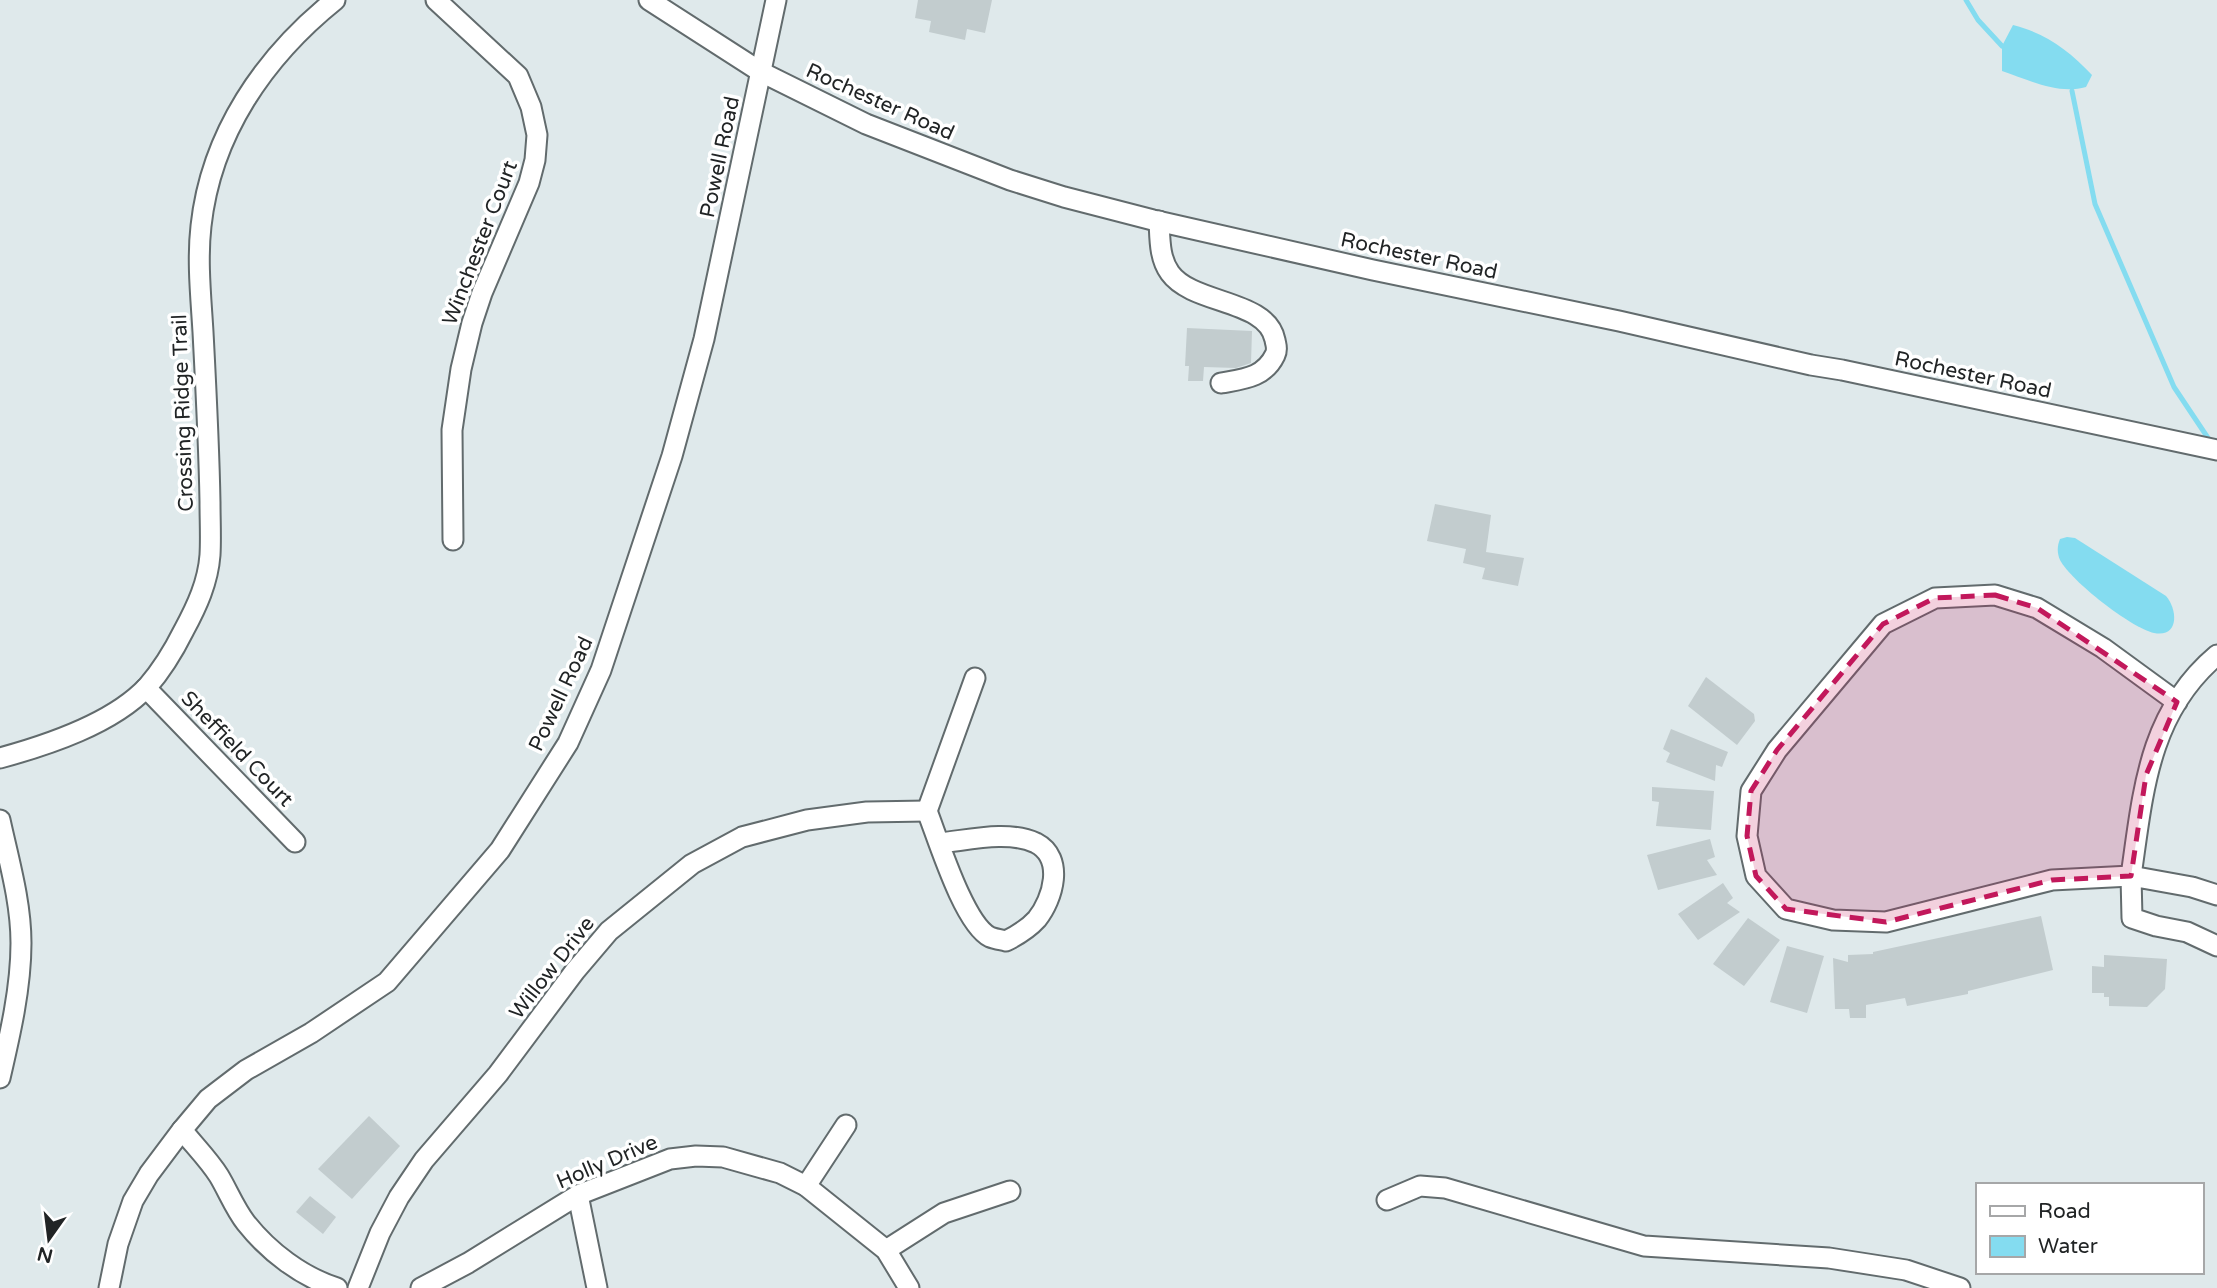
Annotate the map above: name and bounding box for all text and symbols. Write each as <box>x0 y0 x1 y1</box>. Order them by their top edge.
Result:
street label: Rochester Road <box>802 58 958 146</box>
street label: Powell Road <box>695 94 745 220</box>
street label: Winchester Court <box>437 157 523 329</box>
street label: Rochester Road <box>1338 227 1500 285</box>
street label: Crossing Ridge Trail <box>167 314 199 512</box>
street label: Rochester Road <box>1892 346 2054 404</box>
street label: Powell Road <box>524 633 598 755</box>
street label: Sheffield Court <box>176 686 298 812</box>
street label: Willow Drive <box>504 912 600 1024</box>
street label: Holly Drive <box>553 1129 661 1194</box>
legend <box>1976 1183 2203 1274</box>
text: Road <box>2038 1199 2091 1224</box>
north arrow <box>14 1204 84 1274</box>
text: Water <box>2038 1234 2098 1259</box>
text: N <box>35 1242 55 1267</box>

